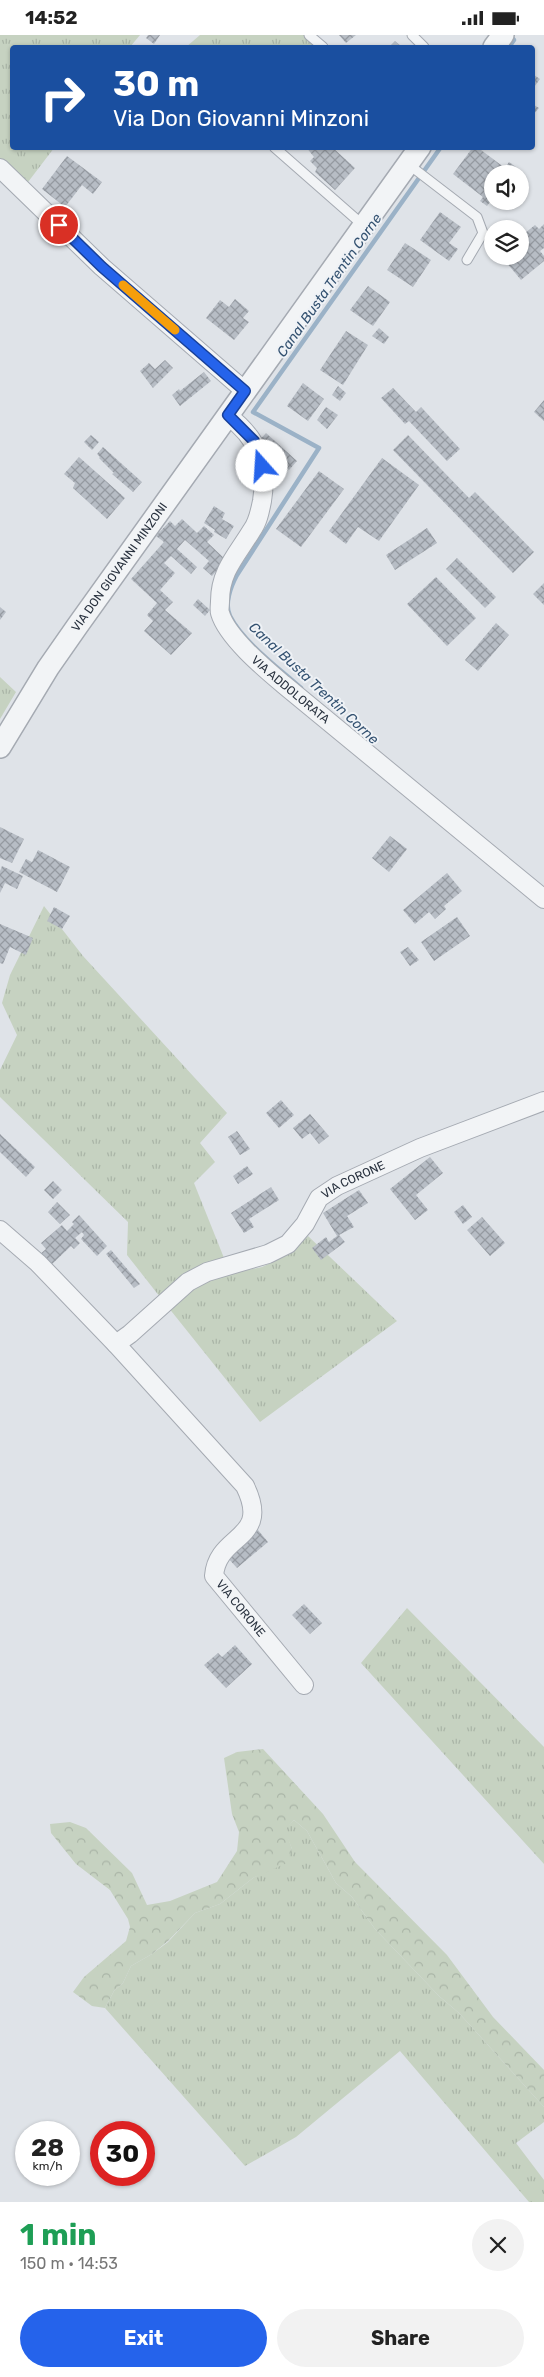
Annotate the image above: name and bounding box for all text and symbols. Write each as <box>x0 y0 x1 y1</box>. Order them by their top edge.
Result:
text: 14:52 <box>25 6 78 29</box>
text: 30 m <box>113 63 199 105</box>
icon: right <box>30 65 95 130</box>
text: Via Don Giovanni Minzoni <box>113 105 369 132</box>
map controls <box>484 165 529 265</box>
button: sound <box>484 165 529 210</box>
pin <box>38 204 80 246</box>
water label: Canal Busta Trentin Corne <box>273 210 386 360</box>
icon: arrive <box>45 211 73 239</box>
button: layers <box>484 220 529 265</box>
position arrow <box>235 439 287 491</box>
street label: VIA DON GIOVANNI MINZONI <box>69 500 170 634</box>
water label: Canal Busta Trentin Corne <box>245 619 382 748</box>
street label: VIA ADDOLORATA <box>249 653 332 727</box>
street label: VIA CORONE <box>319 1158 387 1202</box>
street label: VIA CORONE <box>213 1577 268 1640</box>
speed limit sign: 30 <box>90 2121 155 2186</box>
text: 28 <box>31 2133 64 2162</box>
text: km/h <box>33 2159 62 2173</box>
text: 1 min <box>20 2217 97 2253</box>
button: close <box>472 2219 524 2271</box>
text: 150 m · 14:53 <box>20 2254 118 2273</box>
button: Exit <box>20 2309 267 2367</box>
button: Share <box>277 2309 524 2367</box>

